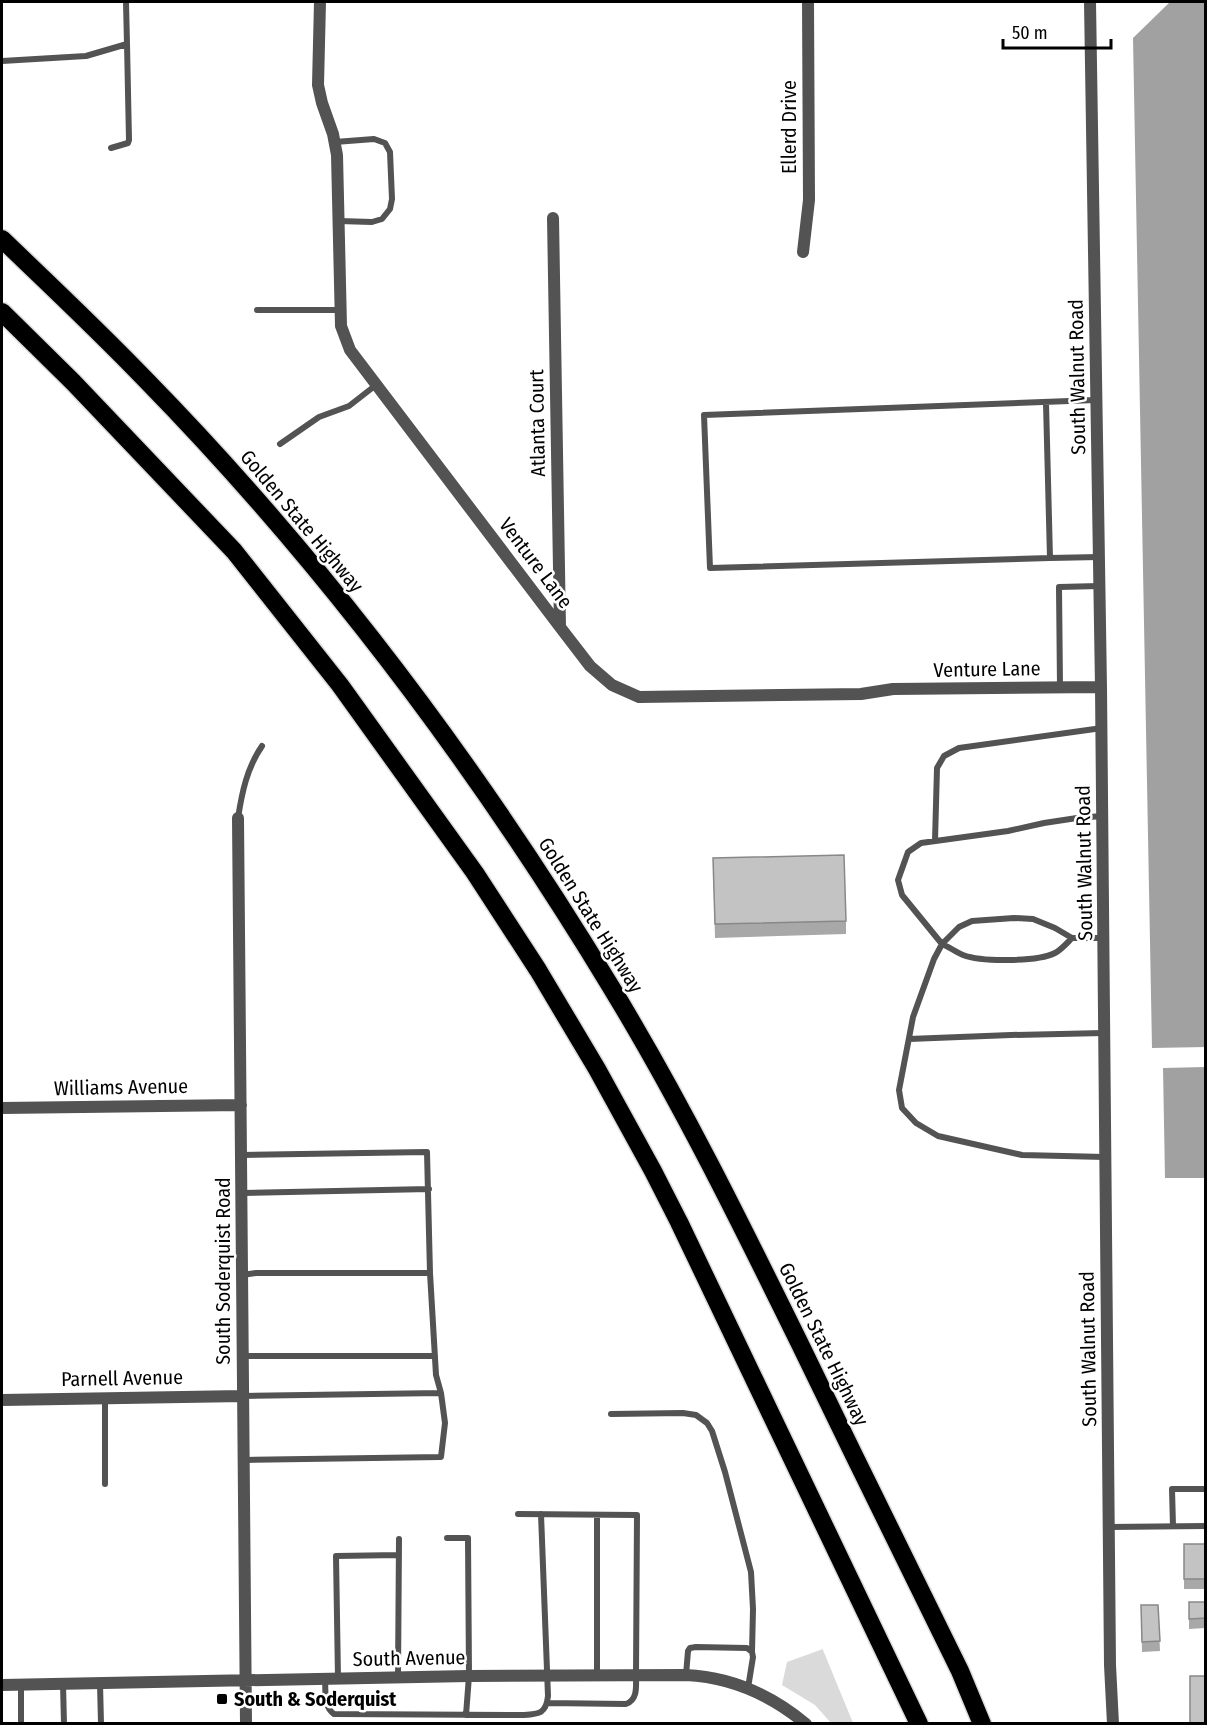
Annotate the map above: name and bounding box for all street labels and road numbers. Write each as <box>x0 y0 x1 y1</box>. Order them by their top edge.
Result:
street label: Ellerd Drive <box>777 80 801 174</box>
street label: South Walnut Road <box>1064 299 1090 455</box>
street label: Atlanta Court <box>524 369 550 477</box>
street label: Golden State Highway <box>235 445 369 597</box>
street label: Venture Lane <box>494 513 578 613</box>
street label: Venture Lane <box>933 656 1041 682</box>
street label: South Walnut Road <box>1071 785 1097 941</box>
street label: Golden State Highway <box>534 833 648 997</box>
street label: Williams Avenue <box>54 1074 188 1100</box>
street label: South Soderquist Road <box>211 1177 235 1365</box>
street label: Golden State Highway <box>774 1259 874 1429</box>
street label: South Walnut Road <box>1075 1271 1101 1427</box>
street label: Parnell Avenue <box>61 1365 183 1391</box>
street label: South Avenue <box>352 1645 466 1671</box>

